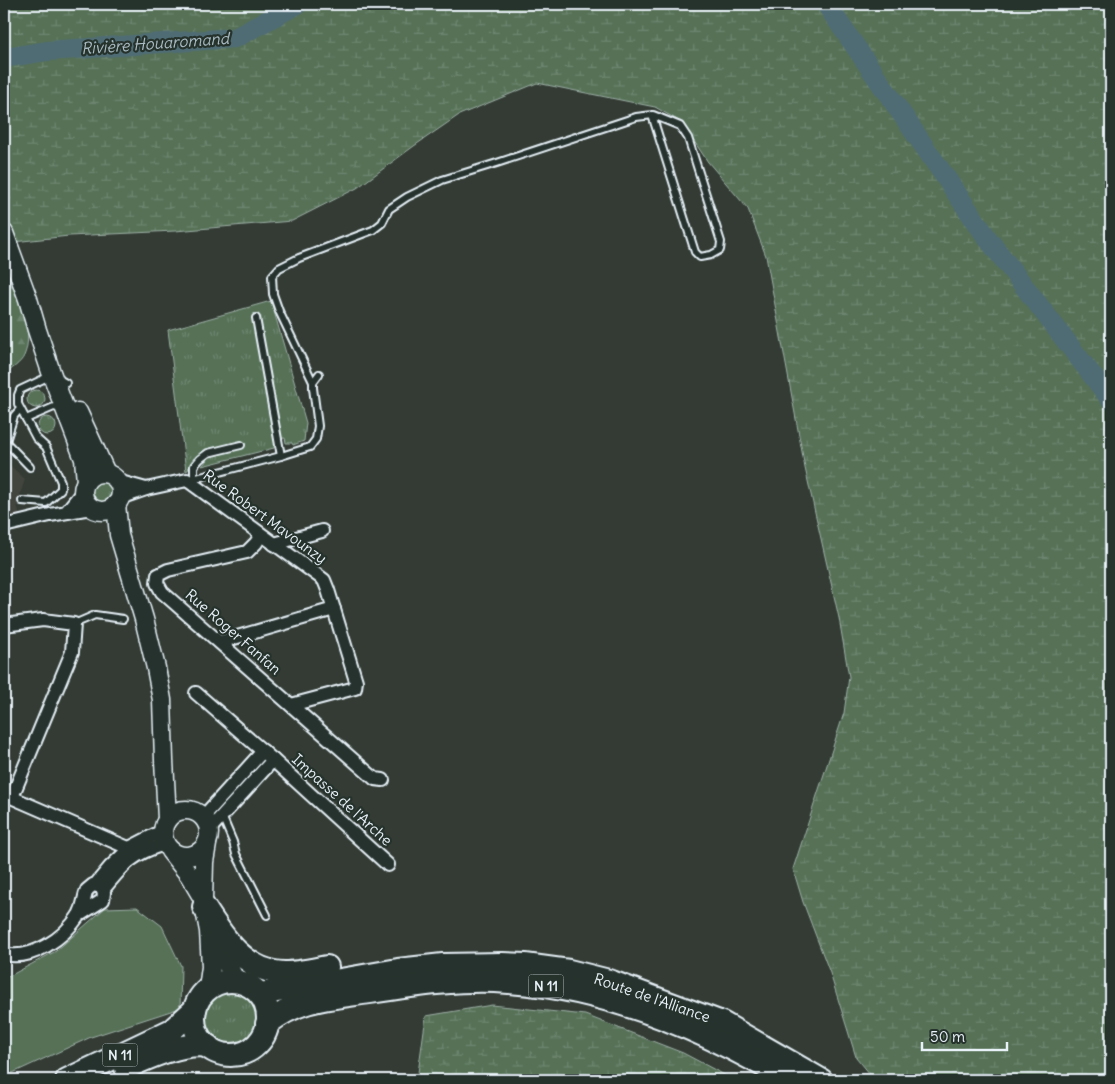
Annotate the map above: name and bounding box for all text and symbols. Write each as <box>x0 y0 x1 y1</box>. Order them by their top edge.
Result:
water label: Rivière Houaromand <box>80 28 232 58</box>
street label: Rue Robert Mavounzy <box>200 465 331 568</box>
street label: Rue Roger Fanfan <box>182 585 285 679</box>
street label: Impasse de l'Arche <box>288 750 396 850</box>
street label: Route de l'Alliance <box>592 969 713 1026</box>
road number: N 11 <box>528 974 564 998</box>
scale bar <box>922 1019 1008 1051</box>
text: 50 m <box>930 1027 965 1046</box>
road number: N 11 <box>102 1044 138 1066</box>

